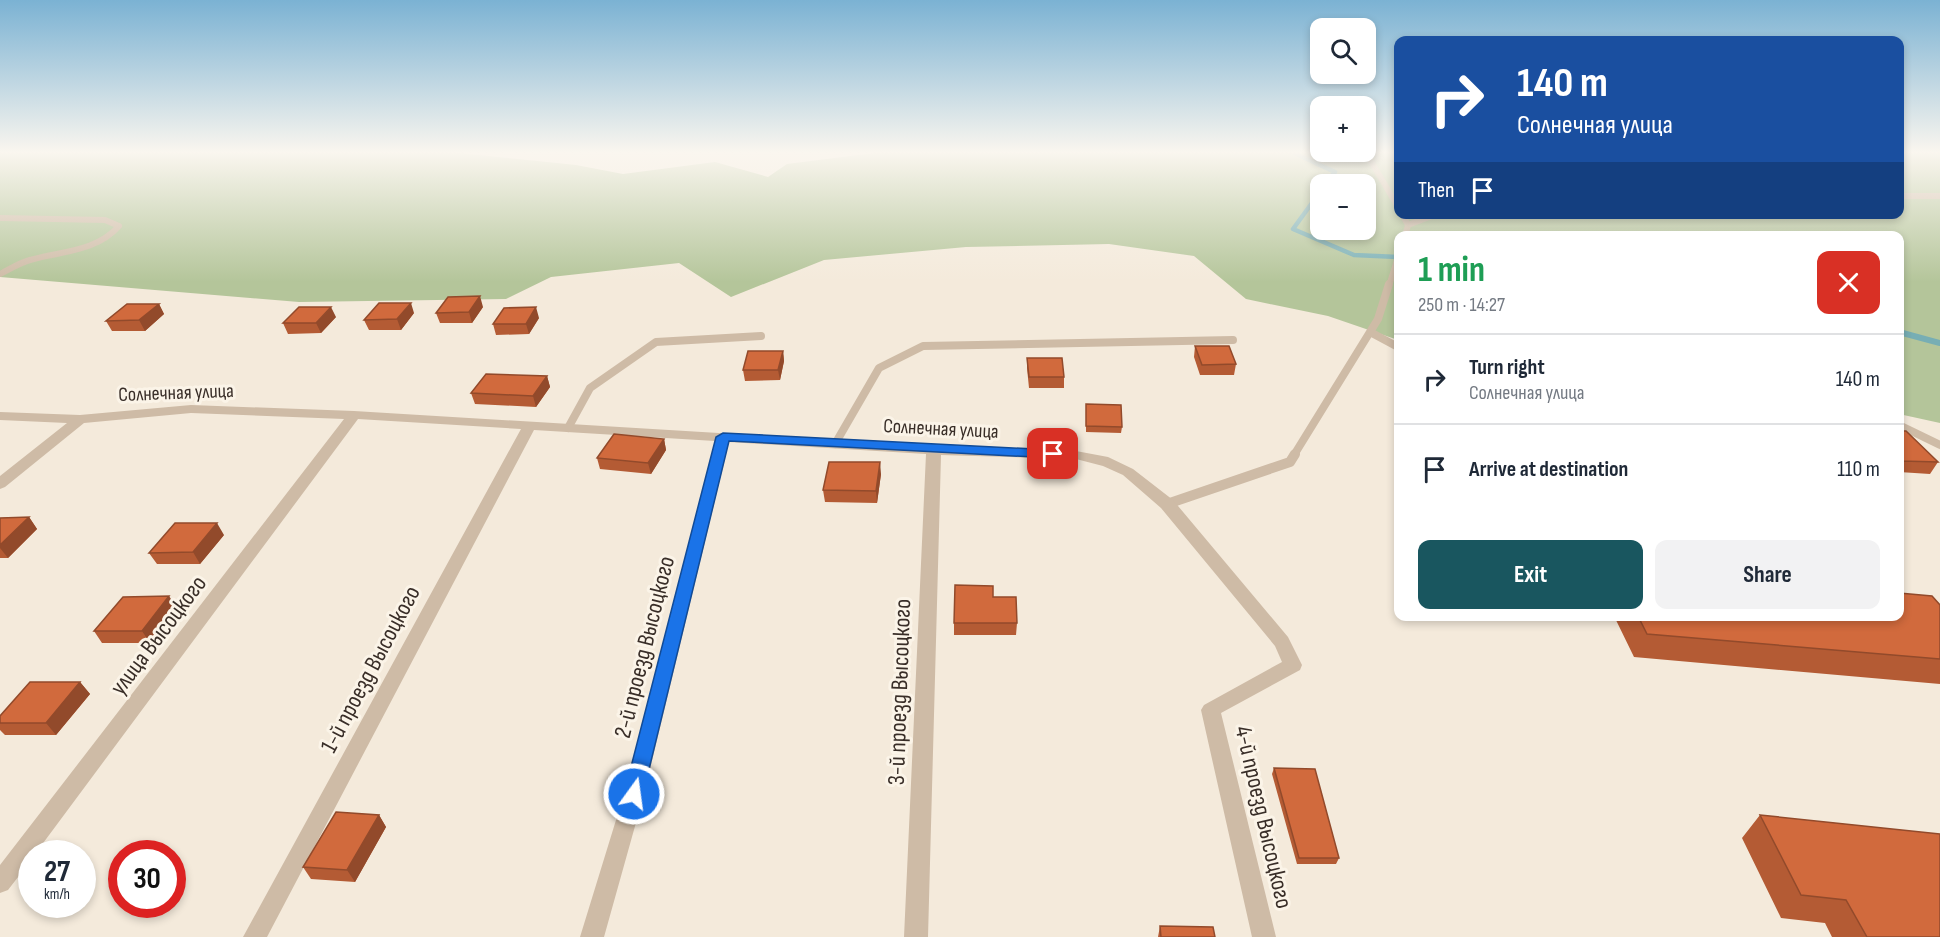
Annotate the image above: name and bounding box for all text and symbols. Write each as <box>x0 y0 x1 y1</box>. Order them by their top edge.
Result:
map controls <box>1310 18 1376 240</box>
button: search <box>1310 18 1376 84</box>
text: 140 m <box>1517 58 1608 109</box>
icon: right <box>1418 60 1496 138</box>
button: + <box>1310 96 1376 162</box>
text: Солнечная улица <box>1517 109 1673 141</box>
button: − <box>1310 174 1376 240</box>
icon: arrive <box>1466 174 1499 207</box>
text: Then <box>1418 177 1454 204</box>
text: 1 min <box>1418 249 1485 292</box>
button: close <box>1817 251 1880 314</box>
text: 250 m · 14:27 <box>1418 293 1505 317</box>
text: Turn right <box>1469 354 1545 381</box>
icon: right <box>1418 363 1451 396</box>
text: 140 m <box>1836 366 1880 393</box>
street label: Солнечная улица <box>118 379 234 407</box>
text: Солнечная улица <box>1469 381 1584 405</box>
street label: Солнечная улица <box>883 414 999 444</box>
pin <box>1027 428 1078 479</box>
icon: arrive <box>1036 437 1069 470</box>
icon: arrive <box>1418 453 1451 486</box>
text: Arrive at destination <box>1469 456 1628 483</box>
text: 110 m <box>1837 456 1880 483</box>
button: Exit <box>1418 540 1643 609</box>
button: Share <box>1655 540 1880 609</box>
street label: 2-й проезд Высоцкого <box>608 553 681 741</box>
street label: улица Высоцкого <box>104 570 213 701</box>
street label: 1-й проезд Высоцкого <box>314 581 427 758</box>
street label: 3-й проезд Высоцкого <box>882 598 917 786</box>
street label: 4-й проезд Высоцкого <box>1228 723 1299 911</box>
position arrow <box>602 762 666 826</box>
speed limit sign: 30 <box>108 840 186 918</box>
text: 27 <box>44 854 70 890</box>
text: km/h <box>44 885 70 904</box>

